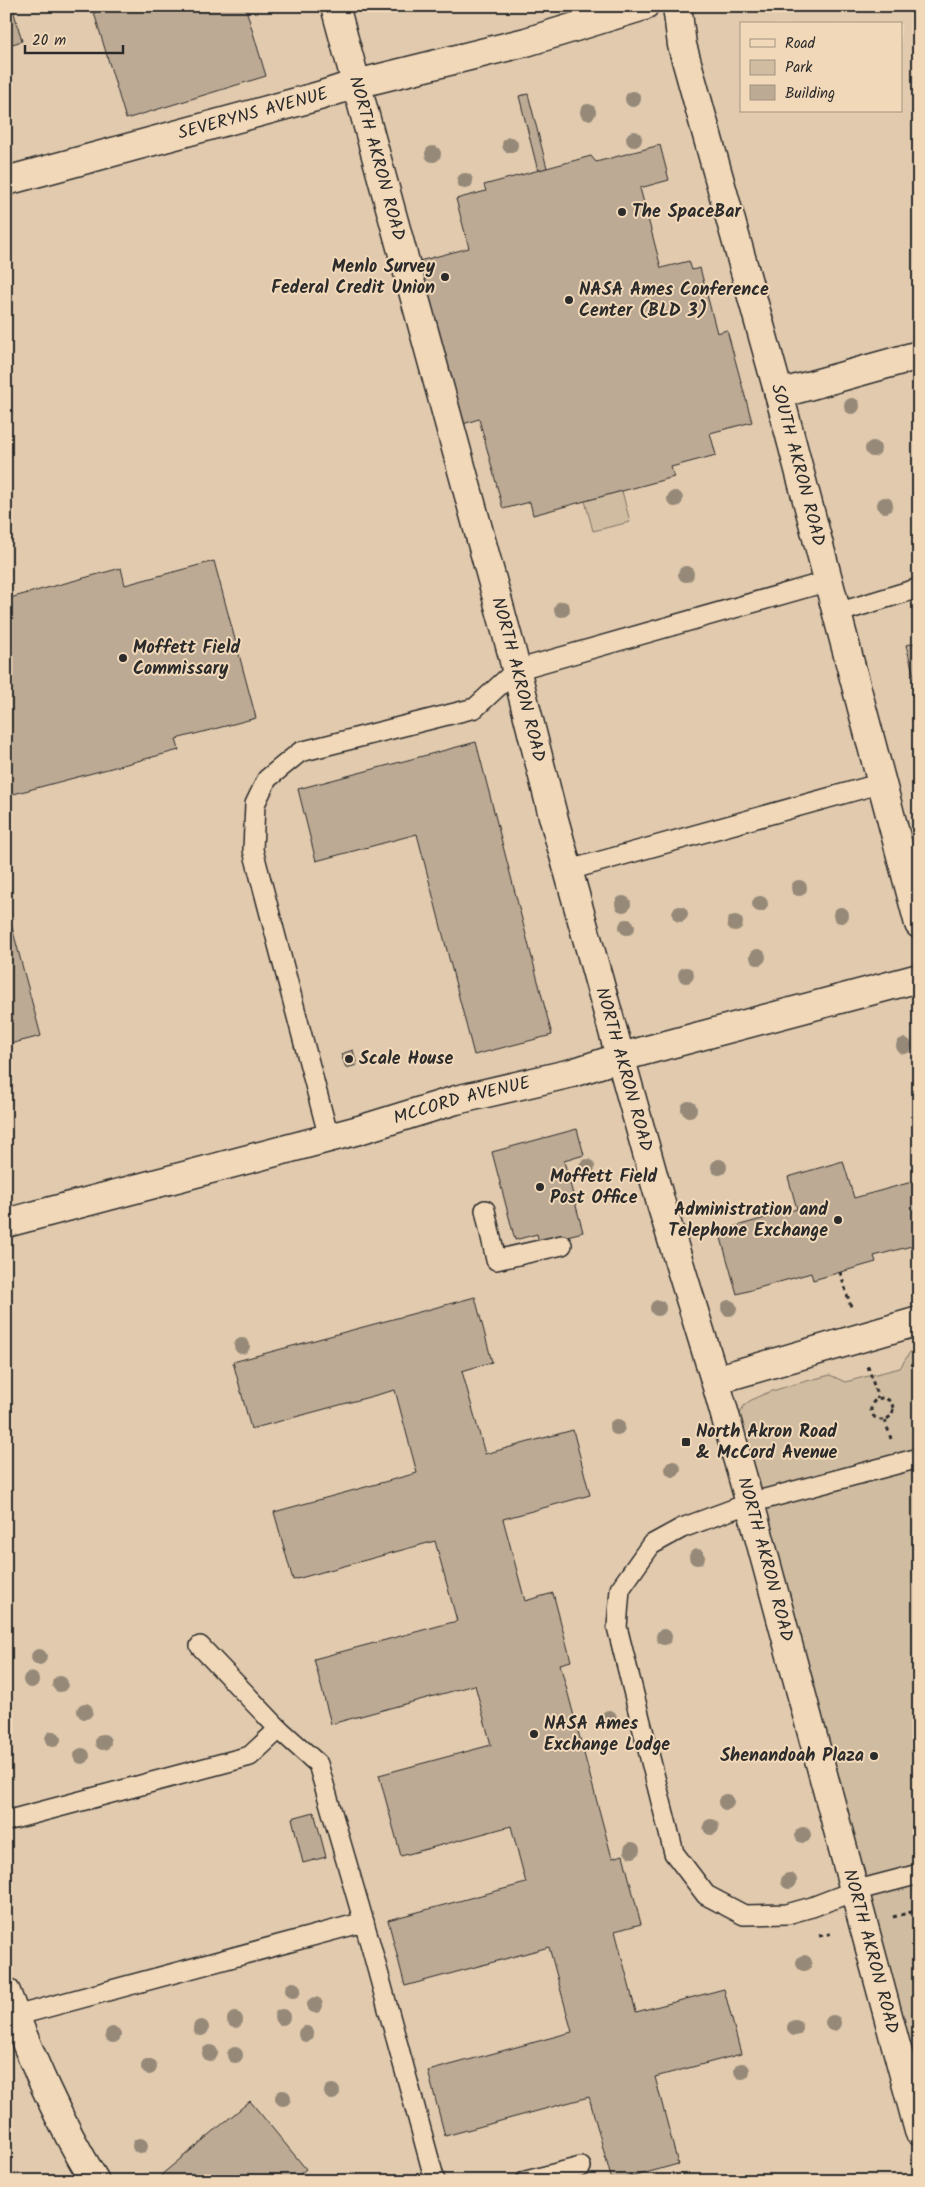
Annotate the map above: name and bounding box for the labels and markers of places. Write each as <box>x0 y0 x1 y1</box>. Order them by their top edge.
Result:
place label: The SpaceBar <box>632 198 742 227</box>
marker: The SpaceBar <box>616 206 628 218</box>
place label: Menlo Survey Federal Credit Union <box>271 253 436 303</box>
marker: Menlo Survey Federal Credit Union <box>439 271 451 283</box>
place label: NASA Ames Conference Center (BLD 3) <box>579 276 769 326</box>
marker: NASA Ames Conference Center (BLD 3) <box>563 294 575 306</box>
place label: Moffett Field Commissary <box>133 634 240 684</box>
marker: Moffett Field Commissary <box>117 652 129 664</box>
place label: Scale House <box>359 1045 453 1074</box>
marker: Scale House <box>343 1053 355 1065</box>
place label: Moffett Field Post Office <box>550 1163 657 1213</box>
marker: Moffett Field Post Office <box>534 1181 546 1193</box>
place label: Administration and Telephone Exchange <box>668 1196 828 1246</box>
marker: Administration and Telephone Exchange <box>832 1214 844 1226</box>
place label: North Akron Road & McCord Avenue <box>696 1418 837 1468</box>
marker: North Akron Road & McCord Avenue <box>680 1436 692 1448</box>
place label: NASA Ames Exchange Lodge <box>544 1710 670 1760</box>
marker: NASA Ames Exchange Lodge <box>528 1728 540 1740</box>
place label: Shenandoah Plaza <box>720 1742 864 1771</box>
marker: Shenandoah Plaza <box>868 1750 880 1762</box>

